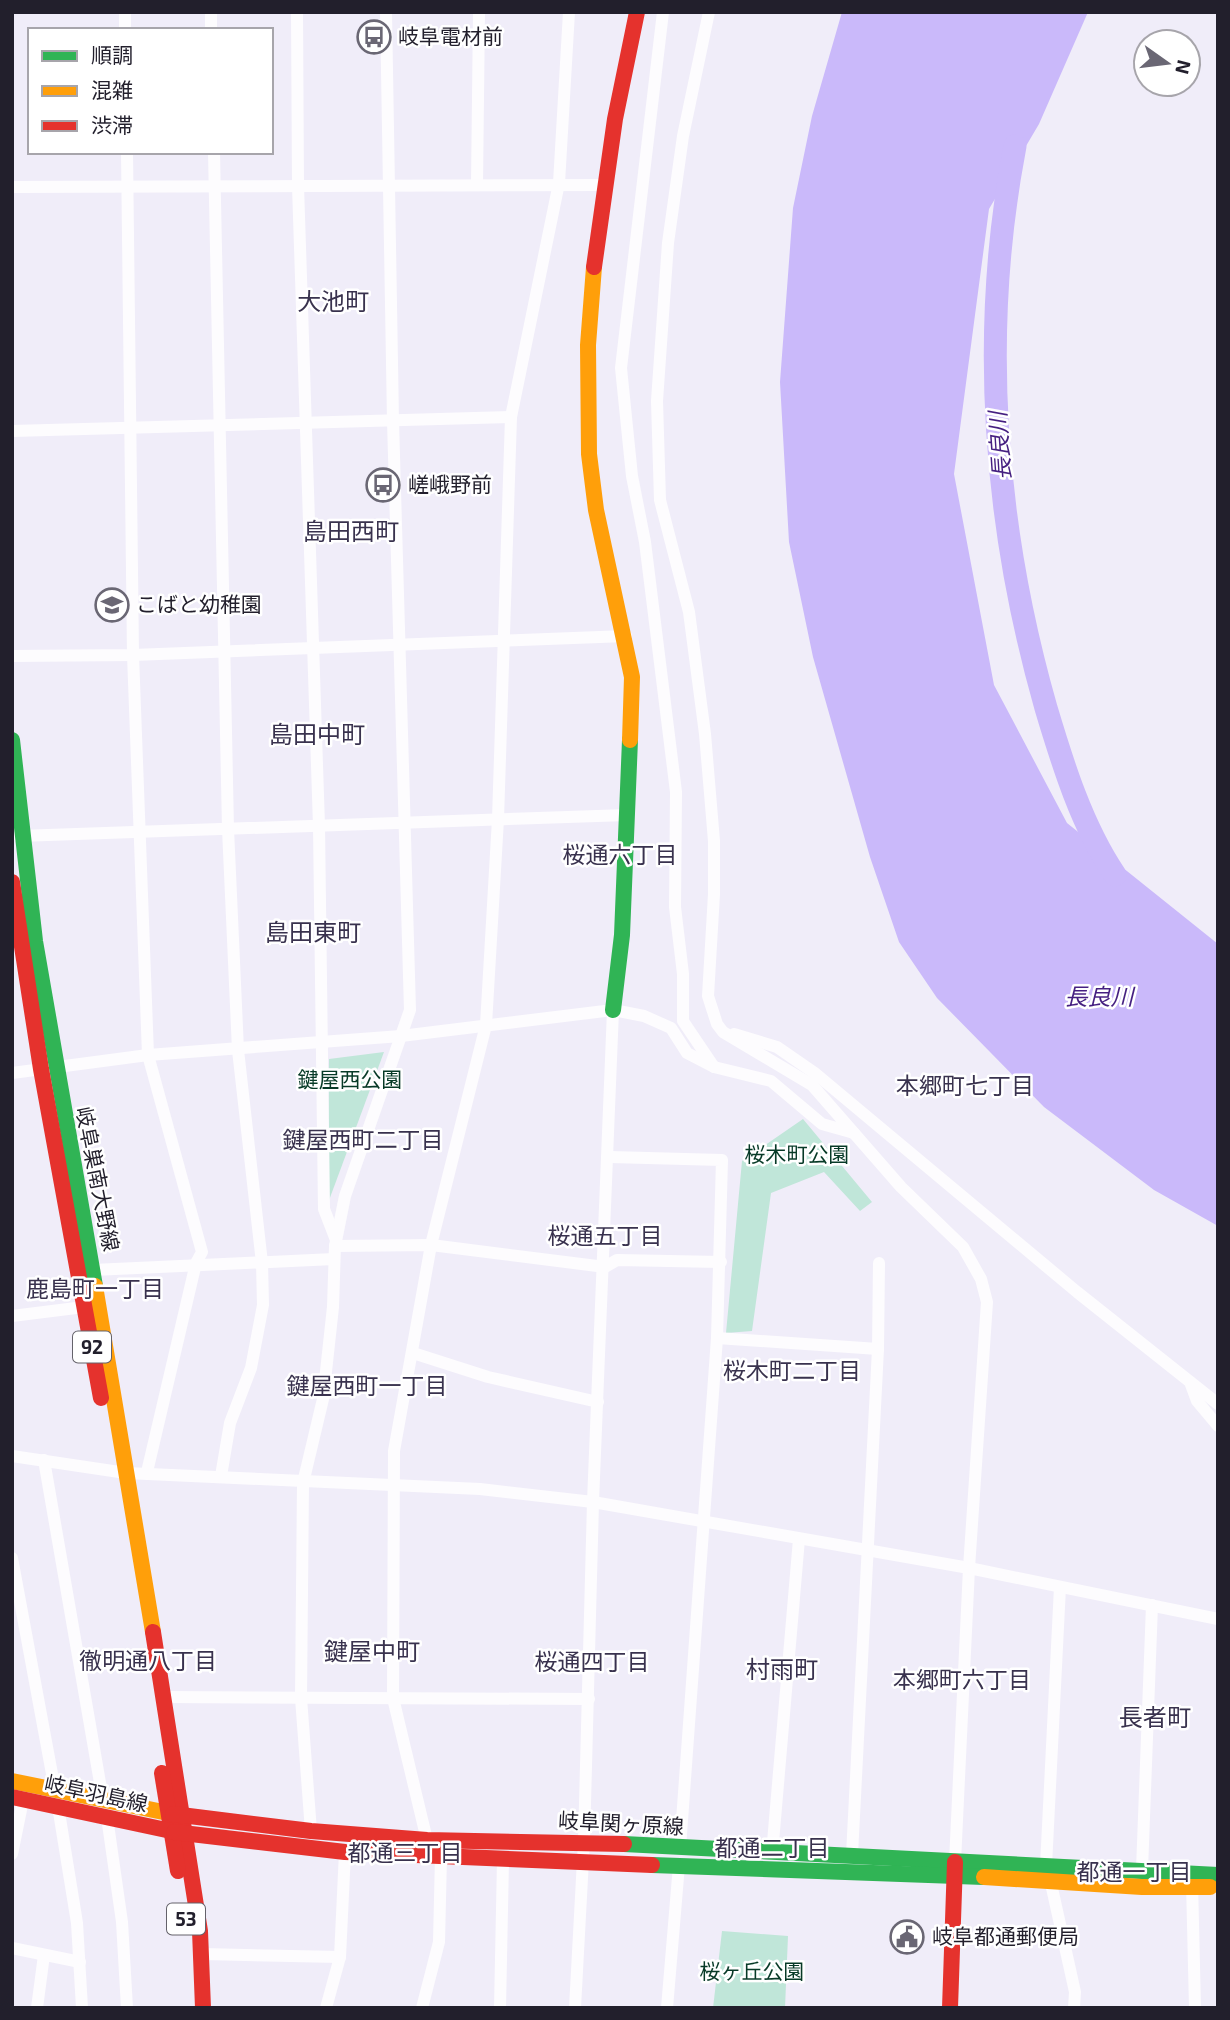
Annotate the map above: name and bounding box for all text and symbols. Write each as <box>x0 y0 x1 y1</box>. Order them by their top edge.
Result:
bus stop icon: 岐阜電材前 <box>355 18 393 56</box>
place label: 岐阜電材前 <box>398 23 503 48</box>
legend <box>28 28 273 154</box>
north arrow <box>1132 28 1202 98</box>
text: 順調 <box>91 42 133 67</box>
text: N <box>1171 58 1197 77</box>
text: 混雑 <box>91 77 133 102</box>
text: 渋滞 <box>91 112 133 137</box>
district label: 大池町 <box>297 286 369 315</box>
water label: 長良川 <box>982 408 1015 481</box>
bus stop icon: 嵯峨野前 <box>364 466 402 504</box>
place label: 嵯峨野前 <box>408 471 492 496</box>
district label: 島田西町 <box>303 516 399 545</box>
school or university icon: こばと幼稚園 <box>93 586 131 624</box>
place label: こばと幼稚園 <box>136 591 262 616</box>
district label: 島田中町 <box>269 719 365 748</box>
district label: 桜通六丁目 <box>563 840 678 868</box>
district label: 島田東町 <box>265 917 361 946</box>
water label: 長良川 <box>1065 982 1137 1010</box>
park label: 鍵屋西公園 <box>298 1066 403 1091</box>
district label: 本郷町七丁目 <box>896 1071 1034 1099</box>
street label: 岐阜巣南大野線 <box>72 1104 125 1253</box>
district label: 鍵屋西町二丁目 <box>283 1125 444 1153</box>
park label: 桜木町公園 <box>745 1141 850 1166</box>
district label: 桜通五丁目 <box>548 1221 663 1249</box>
district label: 鹿島町一丁目 <box>26 1274 164 1302</box>
road number: 92 <box>73 1331 111 1362</box>
district label: 桜木町二丁目 <box>723 1356 861 1384</box>
district label: 鍵屋西町一丁目 <box>287 1371 448 1399</box>
district label: 鍵屋中町 <box>324 1636 420 1665</box>
district label: 徹明通八丁目 <box>79 1646 217 1674</box>
district label: 桜通四丁目 <box>535 1647 650 1675</box>
district label: 村雨町 <box>746 1654 818 1683</box>
district label: 本郷町六丁目 <box>893 1665 1031 1693</box>
district label: 長者町 <box>1119 1702 1191 1731</box>
street label: 岐阜羽島線 <box>42 1769 150 1816</box>
street label: 岐阜関ヶ原線 <box>558 1807 685 1838</box>
district label: 都通二丁目 <box>715 1833 830 1861</box>
district label: 都通三丁目 <box>348 1838 463 1866</box>
district label: 都通一丁目 <box>1077 1857 1192 1885</box>
road number: 53 <box>167 1904 205 1935</box>
public building icon: 岐阜都通郵便局 <box>888 1918 926 1956</box>
place label: 岐阜都通郵便局 <box>932 1923 1079 1948</box>
park label: 桜ヶ丘公園 <box>700 1958 805 1983</box>

